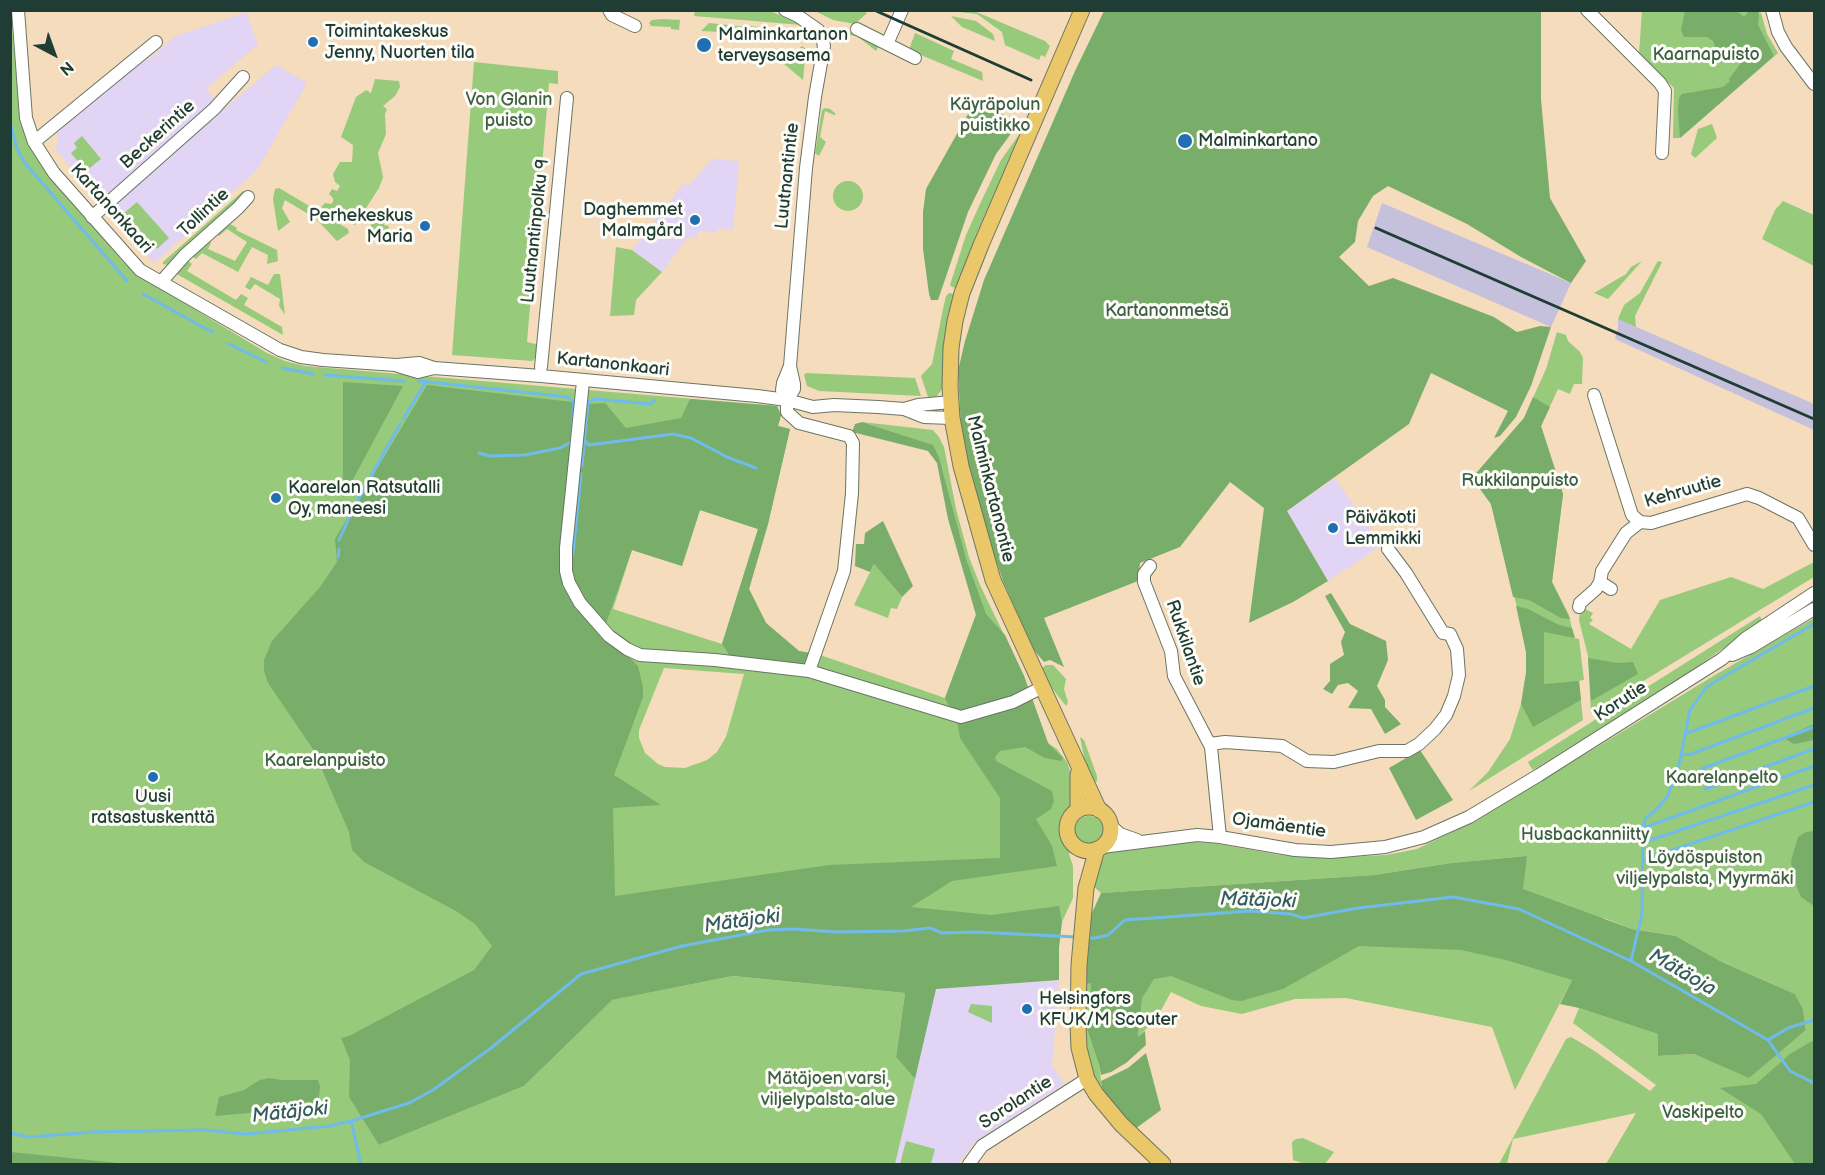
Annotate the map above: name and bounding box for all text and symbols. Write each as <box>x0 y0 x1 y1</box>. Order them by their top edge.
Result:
place label: Toimintakeskus Jenny, Nuorten tila <box>325 21 475 63</box>
north arrow <box>24 24 84 84</box>
place label: Malminkartanon terveysasema <box>718 24 848 66</box>
marker: Toimintakeskus Jenny, Nuorten tila <box>306 35 320 49</box>
marker: Malminkartanon terveysasema <box>695 36 713 54</box>
park label: Kaarnapuisto <box>1652 44 1760 66</box>
text: N <box>55 57 77 79</box>
park label: Von Glanin puisto <box>465 89 553 132</box>
park label: Käyräpolun puistikko <box>950 94 1040 136</box>
street label: Beckerintie <box>116 96 200 174</box>
street label: Luutnantintie <box>772 122 804 230</box>
place label: Malminkartano <box>1198 130 1318 152</box>
marker: Malminkartano <box>1176 132 1194 150</box>
street label: Luutnantinpolku 9 <box>518 158 554 304</box>
street label: Kartanonkaari <box>65 160 157 258</box>
street label: Tollintie <box>174 184 234 242</box>
place label: Daghemmet Malmgård <box>583 199 683 242</box>
place label: Perhekeskus Maria <box>309 205 413 248</box>
marker: Daghemmet Malmgård <box>688 213 702 227</box>
marker: Perhekeskus Maria <box>418 219 432 233</box>
park label: Kartanonmetsä <box>1105 300 1229 322</box>
street label: Kartanonkaari <box>555 348 671 382</box>
street label: Malminkartanontie <box>961 413 1019 565</box>
park label: Rukkilanpuisto <box>1461 470 1579 492</box>
street label: Kehruutie <box>1642 471 1724 513</box>
place label: Kaarelan Ratsutalli Oy, maneesi <box>288 477 440 520</box>
marker: Kaarelan Ratsutalli Oy, maneesi <box>269 491 283 505</box>
place label: Päiväkoti Lemmikki <box>1345 507 1421 550</box>
marker: Päiväkoti Lemmikki <box>1326 521 1340 535</box>
street label: Rukkilantie <box>1160 597 1210 689</box>
street label: Korutie <box>1591 677 1651 727</box>
park label: Kaarelanpuisto <box>264 750 386 772</box>
park label: Kaarelanpelto <box>1665 767 1779 789</box>
marker: Uusi ratsastuskenttä <box>146 770 160 784</box>
place label: Uusi ratsastuskenttä <box>91 786 215 828</box>
street label: Ojamäentie <box>1231 809 1327 843</box>
park label: Husbackanniitty <box>1521 824 1649 846</box>
park label: Löydöspuiston viljelypalsta, Myyrmäki <box>1616 847 1794 890</box>
water label: Mätäjoki <box>1219 888 1297 914</box>
water label: Mätäjoki <box>703 905 781 939</box>
water label: Mätäoja <box>1644 944 1720 1002</box>
place label: Helsingfors KFUK/M Scouter <box>1039 988 1177 1030</box>
marker: Helsingfors KFUK/M Scouter <box>1020 1002 1034 1016</box>
park label: Mätäjoen varsi, viljelypalsta-alue <box>761 1068 895 1110</box>
street label: Sorolantie <box>976 1072 1056 1134</box>
water label: Mätäjoki <box>251 1097 329 1129</box>
park label: Vaskipelto <box>1662 1102 1744 1124</box>

